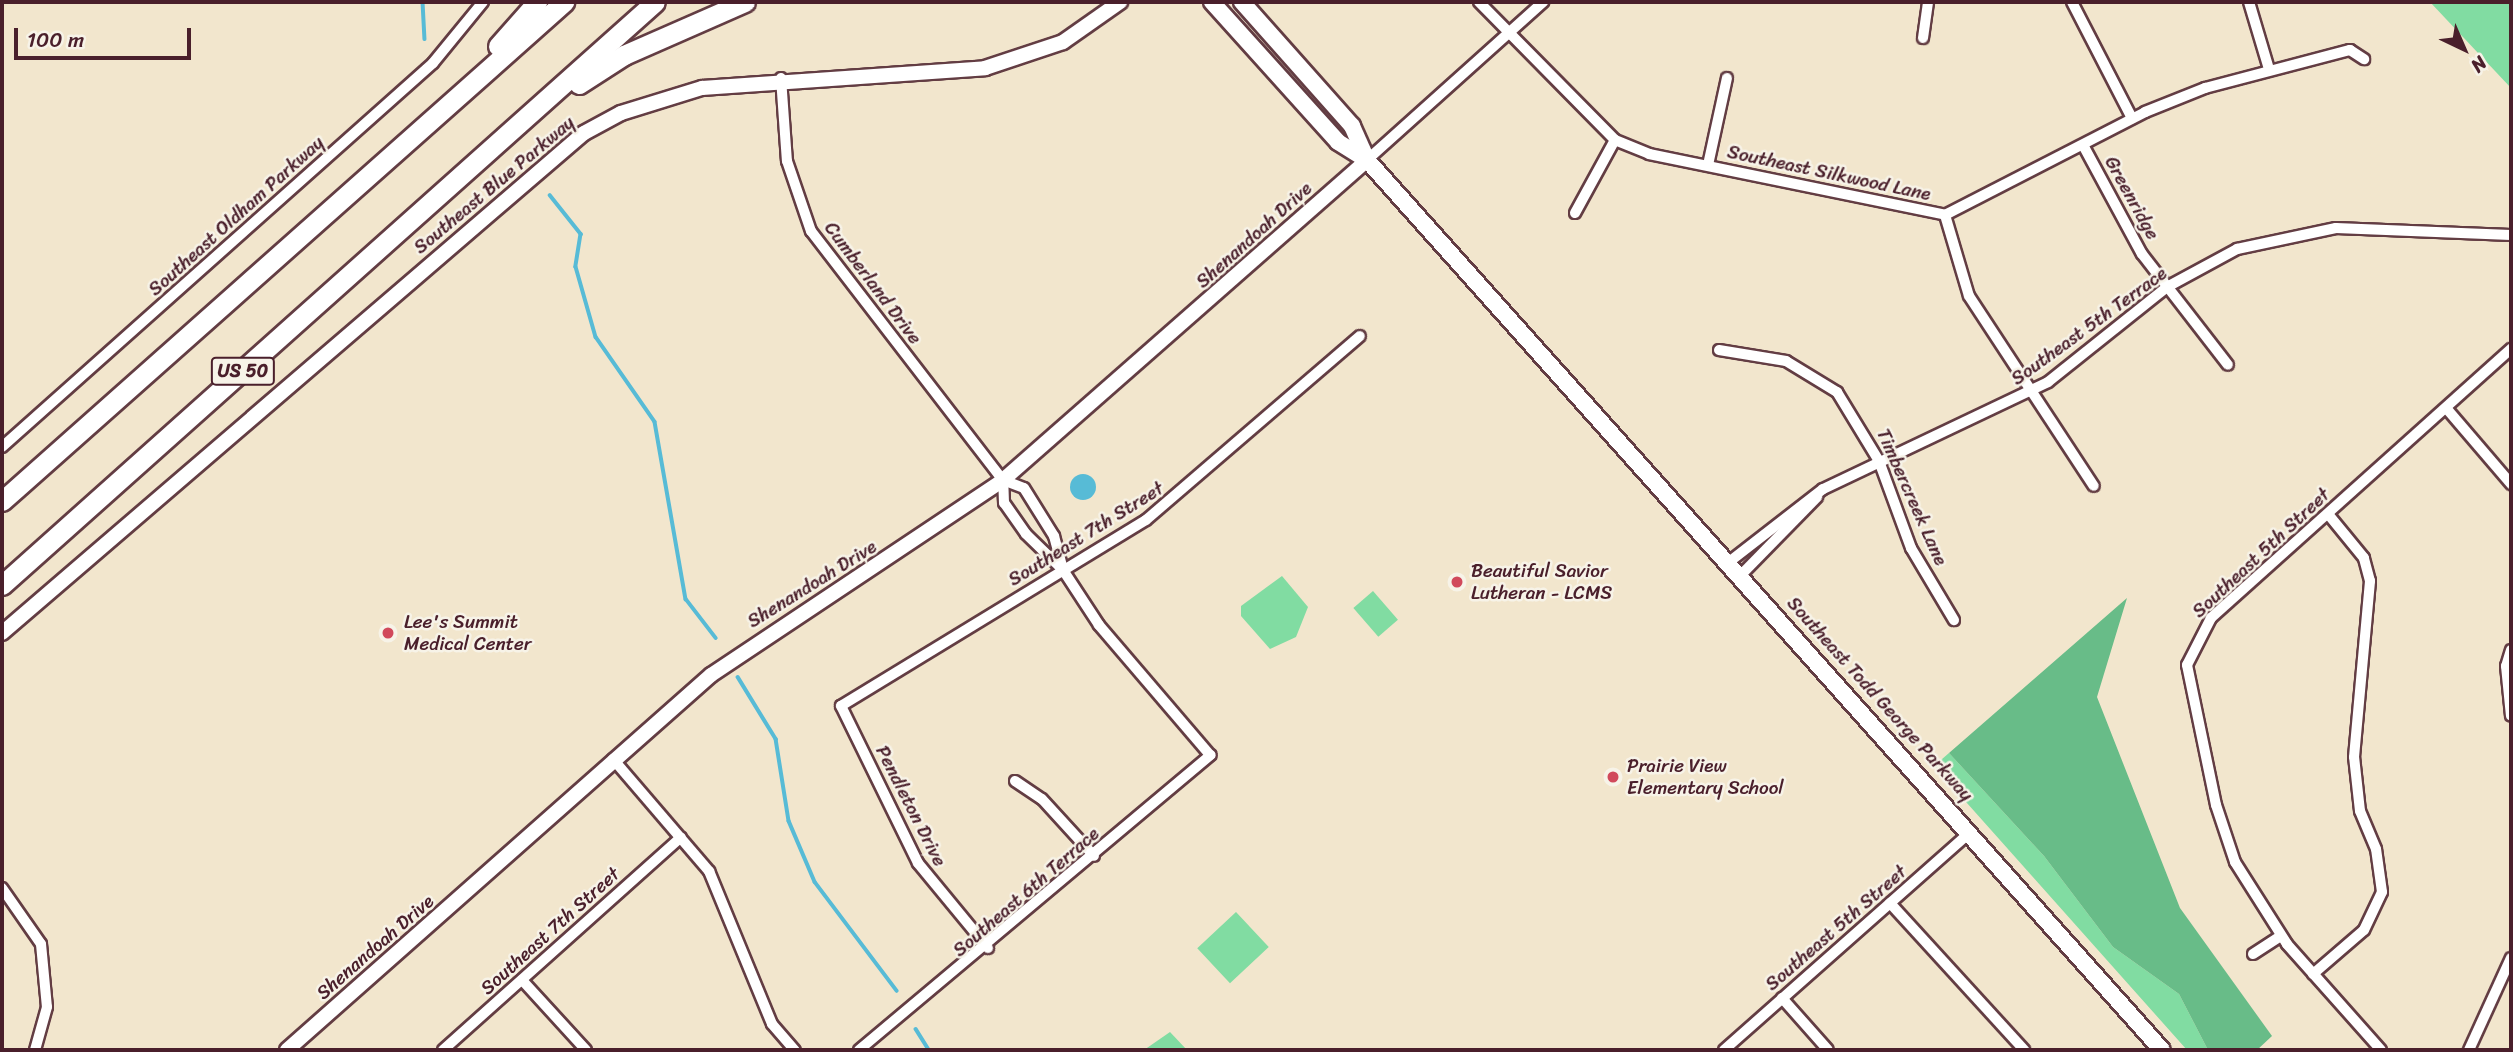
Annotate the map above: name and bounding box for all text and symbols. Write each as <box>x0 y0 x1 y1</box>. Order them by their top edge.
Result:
scale bar <box>18 14 194 58</box>
north arrow <box>2429 14 2499 84</box>
text: 100 m <box>27 21 84 59</box>
text: N <box>2463 48 2495 81</box>
street label: Southeast Blue Parkway <box>409 111 579 259</box>
street label: Southeast Oldham Parkway <box>144 131 328 301</box>
street label: Southeast Silkwood Lane <box>1725 140 1933 206</box>
street label: Greenridge <box>2100 152 2164 244</box>
street label: Shenandoah Drive <box>1191 177 1317 293</box>
street label: Cumberland Drive <box>820 217 926 349</box>
street label: Southeast 5th Terrace <box>2007 262 2171 390</box>
road number: US 50 <box>210 356 276 386</box>
street label: Timbercreek Lane <box>1872 425 1952 569</box>
street label: Southeast 7th Street <box>1004 477 1168 591</box>
street label: Southeast 5th Street <box>2187 483 2335 623</box>
street label: Shenandoah Drive <box>743 535 881 633</box>
place label: Beautiful Savior Lutheran - LCMS <box>1471 560 1612 604</box>
marker: Beautiful Savior Lutheran - LCMS <box>1449 574 1465 590</box>
street label: Southeast Todd George Parkway <box>1782 592 1978 806</box>
place label: Lee's Summit Medical Center <box>404 611 532 655</box>
marker: Lee's Summit Medical Center <box>378 623 398 643</box>
street label: Pendleton Drive <box>871 742 951 870</box>
place label: Prairie View Elementary School <box>1627 755 1784 799</box>
marker: Prairie View Elementary School <box>1605 769 1621 785</box>
street label: Southeast 6th Terrace <box>948 822 1104 962</box>
street label: Southeast 5th Street <box>1761 860 1911 996</box>
street label: Southeast 7th Street <box>476 863 624 999</box>
street label: Shenandoah Drive <box>311 890 439 1004</box>

